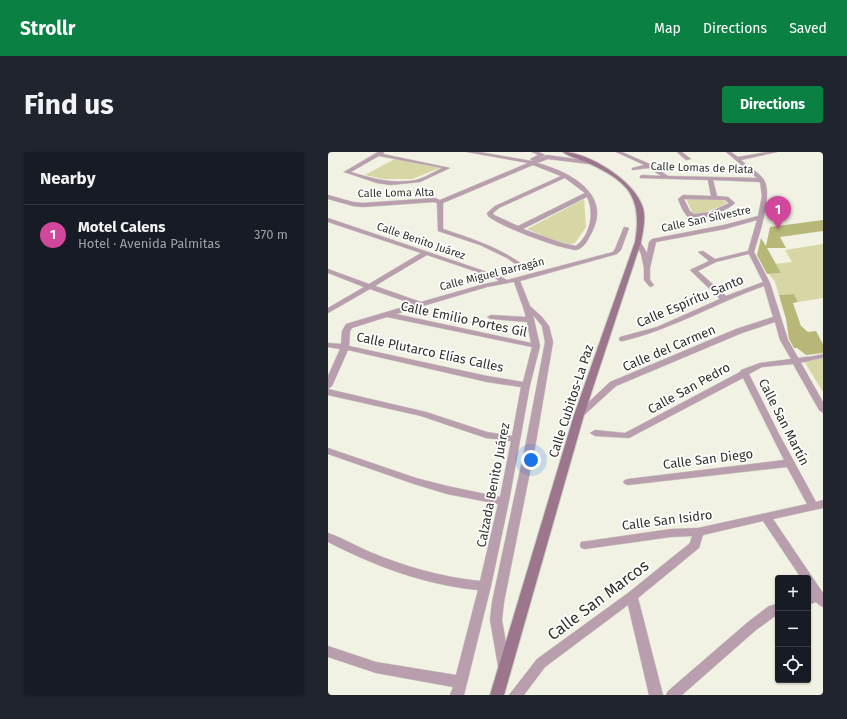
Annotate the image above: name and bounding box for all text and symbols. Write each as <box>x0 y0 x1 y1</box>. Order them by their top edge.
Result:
text: Strollr <box>20 17 75 40</box>
text: Map <box>654 20 681 37</box>
text: Directions <box>703 20 767 37</box>
text: Saved <box>789 20 827 37</box>
button: Directions <box>722 86 823 123</box>
text: Find us <box>24 88 114 121</box>
street label: Calle Lomas de Plata <box>650 160 754 176</box>
text: Nearby <box>40 168 95 189</box>
street label: Calle Loma Alta <box>358 186 434 200</box>
pin: 1 <box>765 196 791 229</box>
street label: Calle San Silvestre <box>660 203 752 235</box>
text: Motel Calens <box>78 218 165 236</box>
street label: Calle Benito Juárez <box>375 220 467 262</box>
text: 1 <box>50 227 56 242</box>
text: 370 m <box>254 227 288 242</box>
text: Hotel · Avenida Palmitas <box>78 236 220 251</box>
street label: Calle Miguel Barragán <box>438 255 546 293</box>
street label: Calle Espíritu Santo <box>634 272 746 330</box>
street label: Calle Emilio Portes Gil <box>399 298 529 340</box>
street label: Calle del Carmen <box>620 322 718 374</box>
street label: Calle Plutarco Elías Calles <box>355 329 505 375</box>
street label: Calle Cubitos-La Paz <box>546 342 596 459</box>
street label: Calle San Pedro <box>645 359 733 417</box>
street label: Calle San Martín <box>756 376 812 468</box>
street label: Calzada Benito Juárez <box>474 421 512 549</box>
street label: Calle San Diego <box>662 446 754 472</box>
your location <box>521 450 541 470</box>
street label: Calle San Isidro <box>621 507 713 533</box>
street label: Calle San Marcos <box>544 556 652 644</box>
map controls <box>775 575 811 683</box>
button: + <box>775 575 811 611</box>
button: − <box>775 611 811 647</box>
button: locate <box>775 647 811 683</box>

